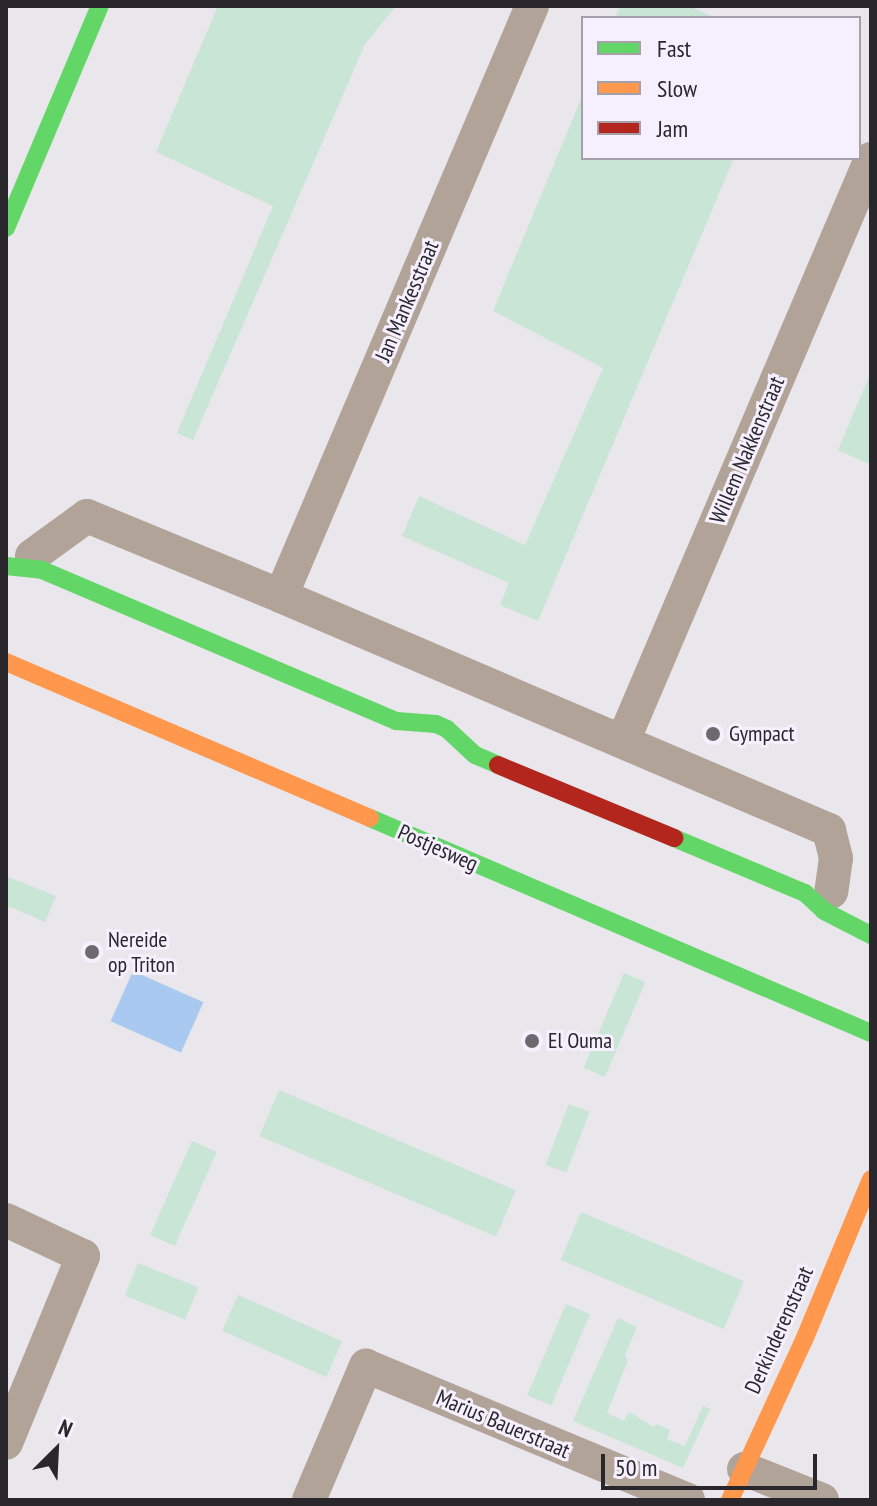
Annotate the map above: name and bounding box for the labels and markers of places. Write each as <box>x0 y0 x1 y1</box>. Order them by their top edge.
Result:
place label: Gympact <box>729 721 795 747</box>
marker: Gympact <box>704 725 722 743</box>
place label: Nereide op Triton <box>108 926 176 978</box>
marker: Nereide op Triton <box>83 943 101 961</box>
place label: El Ouma <box>548 1028 612 1054</box>
marker: El Ouma <box>523 1032 541 1050</box>

